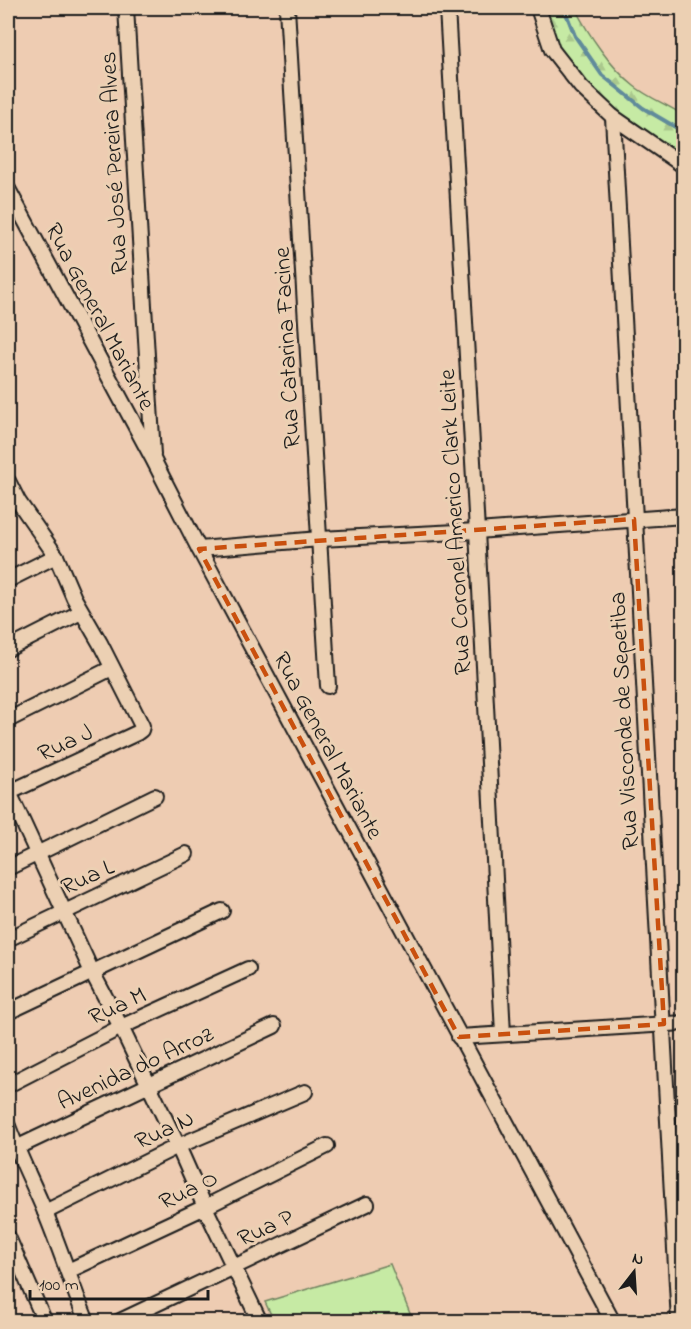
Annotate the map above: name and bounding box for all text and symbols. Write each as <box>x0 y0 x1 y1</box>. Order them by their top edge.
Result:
street label: Rua José Pereira Alves <box>92 51 139 275</box>
street label: Rua General Mariante <box>35 217 163 417</box>
street label: Rua Catarina Facine <box>266 246 311 449</box>
street label: Rua Coronel Americo Clark Leite <box>431 368 482 676</box>
street label: Rua Visconde de Sepetiba <box>601 591 650 851</box>
street label: Rua General Mariante <box>263 646 391 846</box>
street label: Rua J <box>33 716 100 772</box>
street label: Rua L <box>56 851 120 906</box>
street label: Rua M <box>83 979 153 1036</box>
street label: Avenida do Arroz <box>52 1017 221 1121</box>
street label: Rua N <box>130 1102 201 1160</box>
street label: Rua O <box>154 1162 224 1220</box>
street label: Rua P <box>232 1201 300 1257</box>
north arrow <box>604 1242 664 1302</box>
text: N <box>629 1247 647 1273</box>
scale bar <box>30 1263 208 1301</box>
text: 100 m <box>39 1273 79 1299</box>

